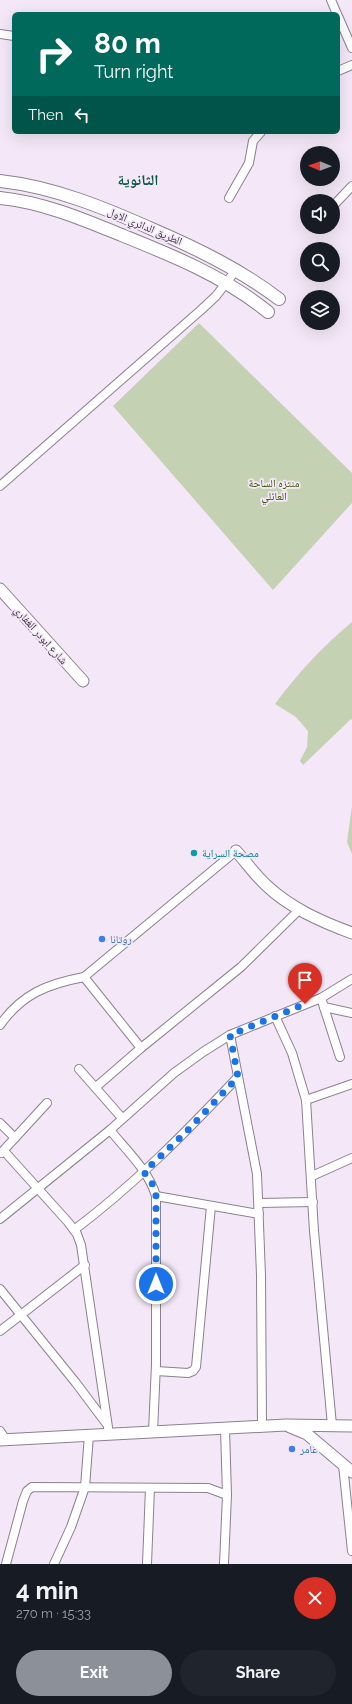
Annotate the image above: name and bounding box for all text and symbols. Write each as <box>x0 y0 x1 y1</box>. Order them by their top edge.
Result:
text: 80 m <box>94 27 161 60</box>
icon: right <box>28 28 80 80</box>
text: Turn right <box>94 61 173 82</box>
icon: left <box>71 104 93 126</box>
text: Then <box>28 106 63 124</box>
north arrow <box>300 146 340 186</box>
map controls <box>300 146 340 330</box>
district label: الثانوية <box>118 171 158 189</box>
button: sound <box>300 194 340 234</box>
street label: الطريق الدائري الاول <box>105 205 184 250</box>
button: search <box>300 242 340 282</box>
button: layers <box>300 290 340 330</box>
park label: منتزه الساحة العائلي <box>249 477 299 505</box>
street label: شارع ابودر الغفاري <box>10 604 70 668</box>
place label: مصحة السراية <box>202 847 259 860</box>
marker: مصحة السراية <box>189 848 199 858</box>
place label: روتانا <box>110 933 132 946</box>
marker: روتانا <box>97 934 107 944</box>
pin <box>288 963 322 1004</box>
icon: arrive <box>294 969 316 991</box>
position arrow <box>135 1263 177 1305</box>
place label: عامر <box>299 1443 318 1456</box>
marker: عامر <box>287 1444 297 1454</box>
text: 4 min <box>16 1576 78 1605</box>
button: close <box>294 1577 336 1619</box>
text: 270 m · 15:33 <box>16 1606 91 1621</box>
button: Exit <box>16 1650 172 1696</box>
button: Share <box>180 1650 336 1696</box>

